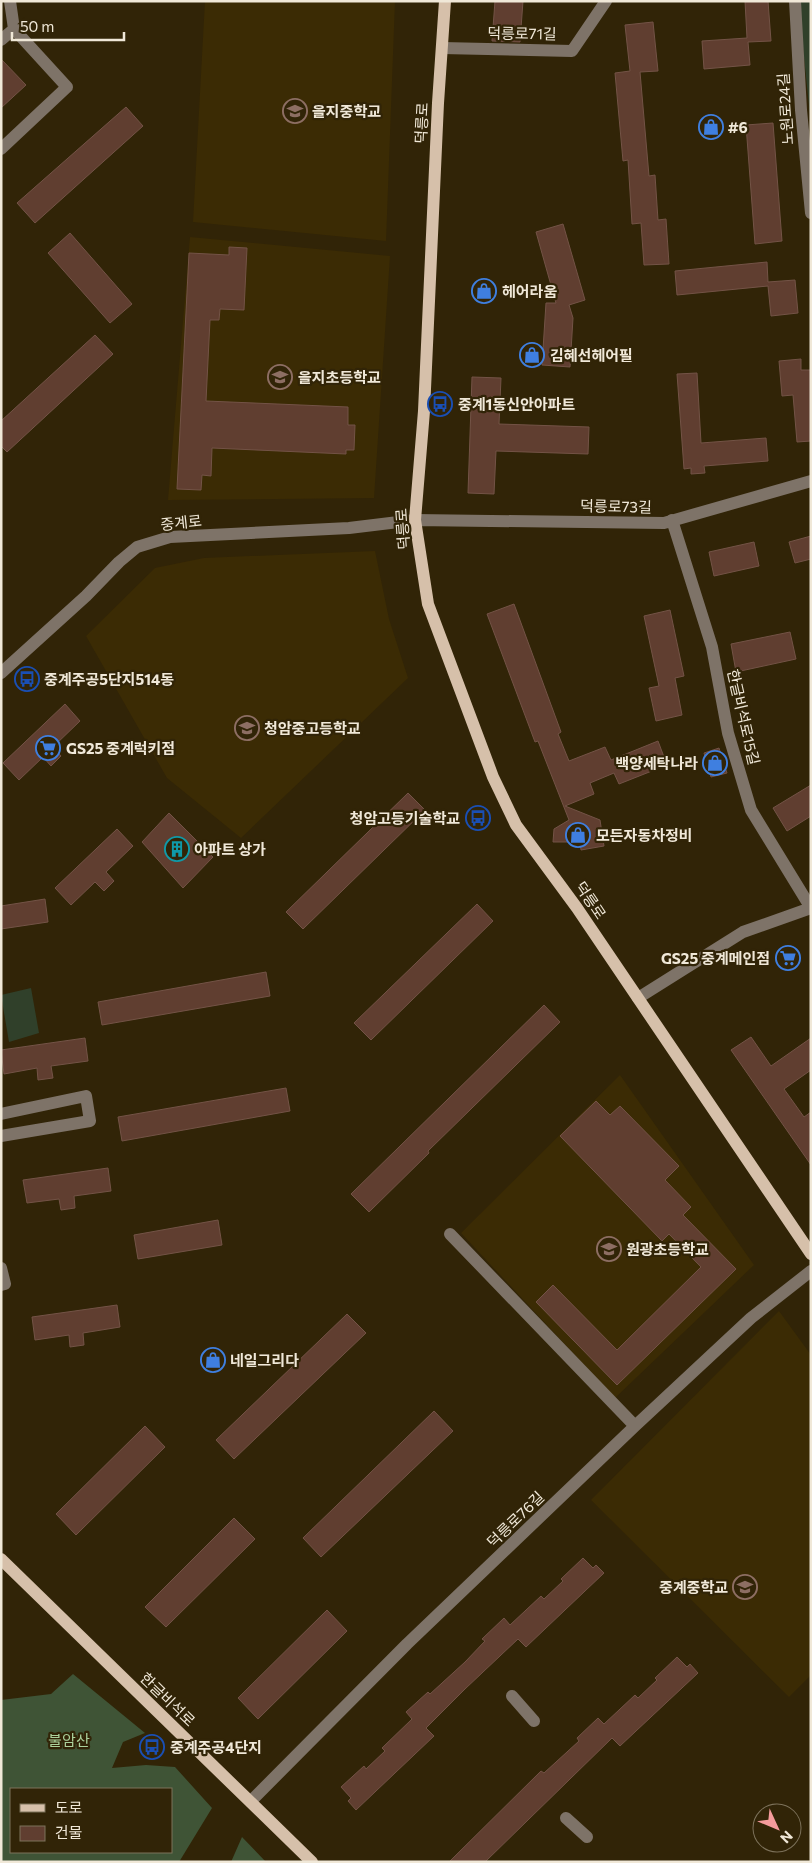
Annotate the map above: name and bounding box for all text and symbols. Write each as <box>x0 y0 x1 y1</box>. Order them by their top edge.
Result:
scale bar <box>12 10 125 42</box>
text: 50 m <box>20 17 54 35</box>
street label: 덕릉로71길 <box>487 23 557 43</box>
street label: 노원로24길 <box>774 72 796 146</box>
school or university icon: 을지중학교 <box>282 98 308 124</box>
place label: 을지중학교 <box>312 102 381 120</box>
street label: 덕릉로 <box>411 102 431 144</box>
shop icon: #6 <box>698 114 724 140</box>
place label: #6 <box>728 118 748 136</box>
shop icon: 헤어라움 <box>471 278 497 304</box>
place label: 헤어라움 <box>502 282 557 300</box>
shop icon: 김혜선헤어필 <box>519 342 545 368</box>
place label: 김혜선헤어필 <box>550 346 633 364</box>
school or university icon: 을지초등학교 <box>267 364 293 390</box>
place label: 을지초등학교 <box>298 368 381 386</box>
bus stop icon: 중계1동신안아파트 <box>427 391 453 417</box>
place label: 중계1동신안아파트 <box>458 395 575 413</box>
street label: 덕릉로73길 <box>580 496 652 516</box>
street label: 덕릉로 <box>392 508 412 550</box>
street label: 중계로 <box>159 511 203 533</box>
bus stop icon: 중계주공5단지514동 <box>14 666 40 692</box>
street label: 한글비석로15길 <box>724 667 764 767</box>
place label: 중계주공5단지514동 <box>44 670 174 688</box>
school or university icon: 청암중고등학교 <box>234 715 260 741</box>
place label: 청암중고등학교 <box>264 719 361 737</box>
supermarket icon: GS25 중계럭키점 <box>35 735 61 761</box>
place label: GS25 중계럭키점 <box>66 739 175 757</box>
shop icon: 백양세탁나라 <box>702 750 728 776</box>
place label: 백양세탁나라 <box>615 754 698 772</box>
bus stop icon: 청암고등기술학교 <box>465 805 491 831</box>
place label: 청암고등기술학교 <box>350 809 460 827</box>
shop icon: 모든자동차정비 <box>565 822 591 848</box>
place label: 모든자동차정비 <box>596 826 693 844</box>
building icon: 아파트 상가 <box>164 836 190 862</box>
place label: 아파트 상가 <box>194 840 266 858</box>
street label: 덕릉로 <box>572 878 610 922</box>
supermarket icon: GS25 중계메인점 <box>775 945 801 971</box>
place label: GS25 중계메인점 <box>661 949 770 967</box>
school or university icon: 원광초등학교 <box>596 1236 622 1262</box>
place label: 원광초등학교 <box>626 1240 709 1258</box>
shop icon: 네일그리다 <box>200 1347 226 1373</box>
place label: 네일그리다 <box>230 1351 299 1369</box>
street label: 덕릉로76길 <box>483 1487 547 1551</box>
school or university icon: 중계중학교 <box>732 1574 758 1600</box>
place label: 중계중학교 <box>659 1578 728 1596</box>
street label: 한글비석로 <box>137 1669 199 1729</box>
park label: 불암산 <box>48 1731 90 1749</box>
bus stop icon: 중계주공4단지 <box>139 1734 165 1760</box>
place label: 중계주공4단지 <box>170 1738 262 1756</box>
legend <box>10 1788 172 1853</box>
text: 도로 <box>55 1798 83 1816</box>
north arrow <box>752 1803 802 1853</box>
text: 건물 <box>55 1823 83 1841</box>
text: N <box>777 1828 796 1847</box>

